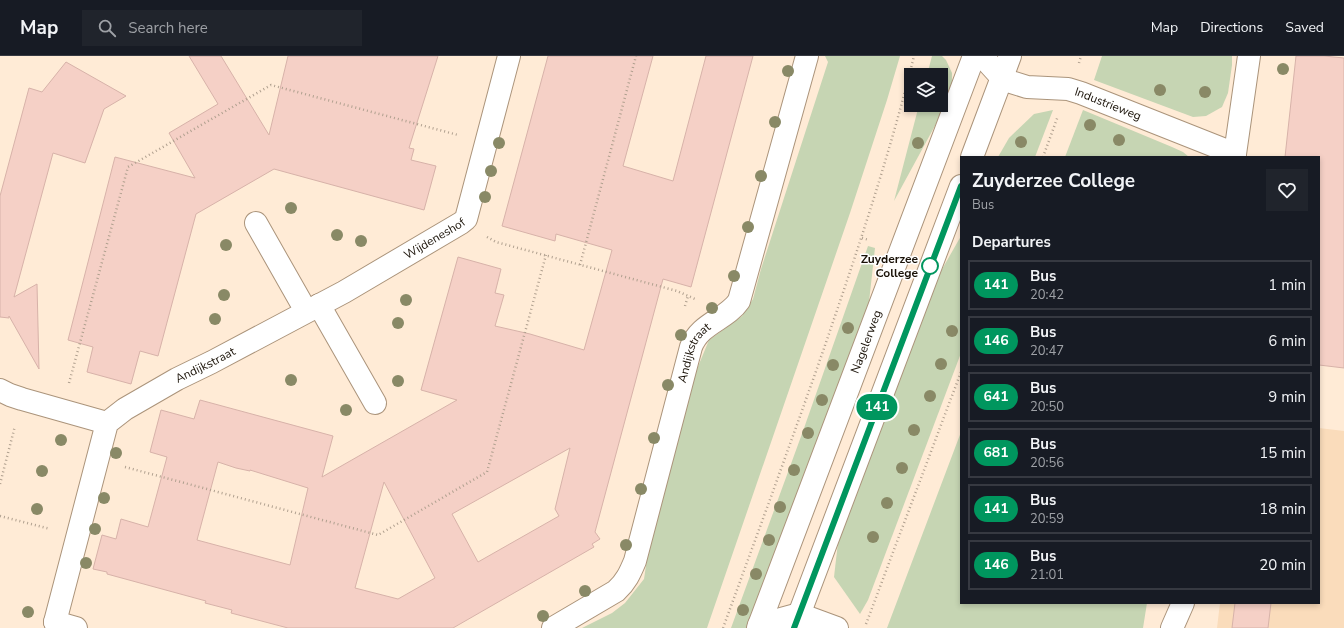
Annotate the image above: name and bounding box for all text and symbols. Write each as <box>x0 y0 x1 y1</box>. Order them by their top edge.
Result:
search box <box>82 10 362 46</box>
text: Map <box>20 15 58 41</box>
icon: search <box>96 17 118 39</box>
text: Search here <box>128 18 208 38</box>
text: Map <box>1151 18 1178 37</box>
text: Directions <box>1200 18 1263 37</box>
text: Saved <box>1285 18 1324 37</box>
map controls <box>904 68 948 112</box>
button: layers <box>904 68 948 112</box>
street label: Industrieweg <box>1073 84 1144 124</box>
text: Zuyderzee College <box>972 168 1135 194</box>
button: heart <box>1266 169 1308 211</box>
text: Bus <box>972 196 994 214</box>
street label: Wijdeneshof <box>401 214 470 263</box>
text: Departures <box>972 232 1051 252</box>
place label: Zuyderzee College <box>861 251 918 281</box>
marker: Zuyderzee College <box>921 257 939 275</box>
text: Bus <box>1030 266 1056 286</box>
text: 141 <box>983 275 1009 294</box>
text: 1 min <box>1268 275 1306 295</box>
text: 20:42 <box>1030 286 1064 304</box>
street label: Nagelerweg <box>847 308 885 376</box>
street label: Andijkstraat <box>674 318 714 385</box>
text: Bus <box>1030 322 1056 342</box>
text: 146 <box>983 331 1009 350</box>
text: 6 min <box>1268 331 1306 351</box>
text: 20:47 <box>1030 342 1064 360</box>
street label: Andijkstraat <box>172 343 239 387</box>
text: Bus <box>1030 378 1056 398</box>
text: 641 <box>983 387 1009 406</box>
text: 9 min <box>1268 387 1306 407</box>
line badge: 141 <box>854 394 900 420</box>
text: 141 <box>864 397 890 416</box>
text: 20:50 <box>1030 398 1064 416</box>
text: Bus <box>1030 434 1056 454</box>
text: 681 <box>983 443 1009 462</box>
text: 15 min <box>1259 443 1306 463</box>
text: 20:56 <box>1030 454 1064 472</box>
text: Bus <box>1030 490 1056 510</box>
text: 141 <box>983 499 1009 518</box>
text: 18 min <box>1259 499 1306 519</box>
text: 20:59 <box>1030 510 1064 528</box>
text: Bus <box>1030 546 1056 566</box>
text: 146 <box>983 555 1009 574</box>
text: 20 min <box>1259 555 1306 575</box>
text: 21:01 <box>1030 566 1064 584</box>

